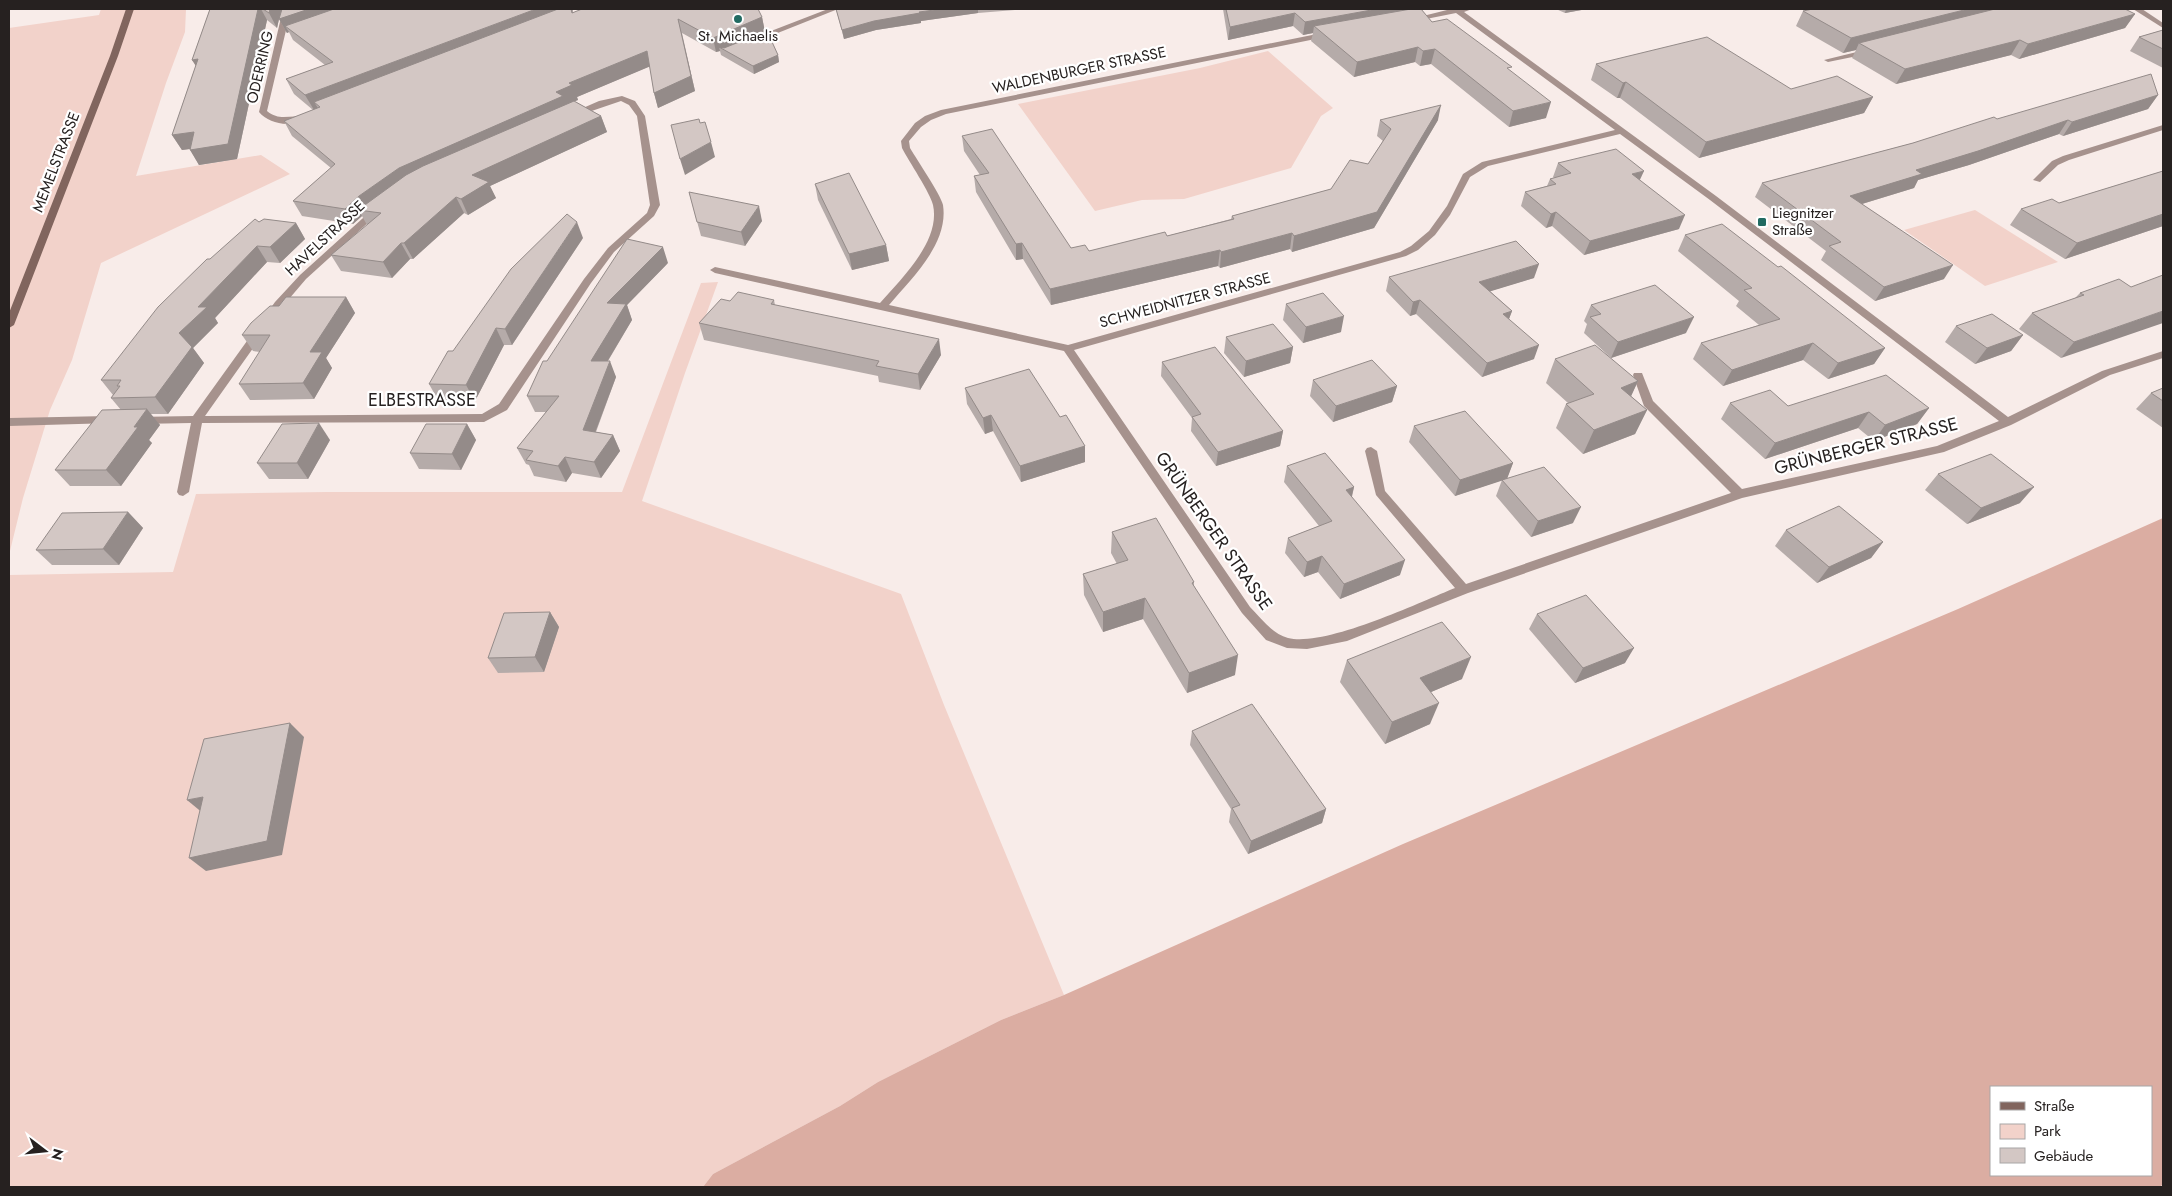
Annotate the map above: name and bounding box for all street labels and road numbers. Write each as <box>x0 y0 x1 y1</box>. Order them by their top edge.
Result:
street label: ODERRING <box>241 28 279 106</box>
street label: WALDENBURGER STRASSE <box>990 41 1168 99</box>
street label: MEMELSTRASSE <box>27 109 85 215</box>
street label: HAVELSTRASSE <box>280 195 370 281</box>
street label: SCHWEIDNITZER STRASSE <box>1097 267 1273 333</box>
street label: ELBESTRASSE <box>368 387 476 413</box>
street label: GRÜNBERGER STRASSE <box>1771 411 1961 481</box>
street label: GRÜNBERGER STRASSE <box>1149 446 1279 616</box>

